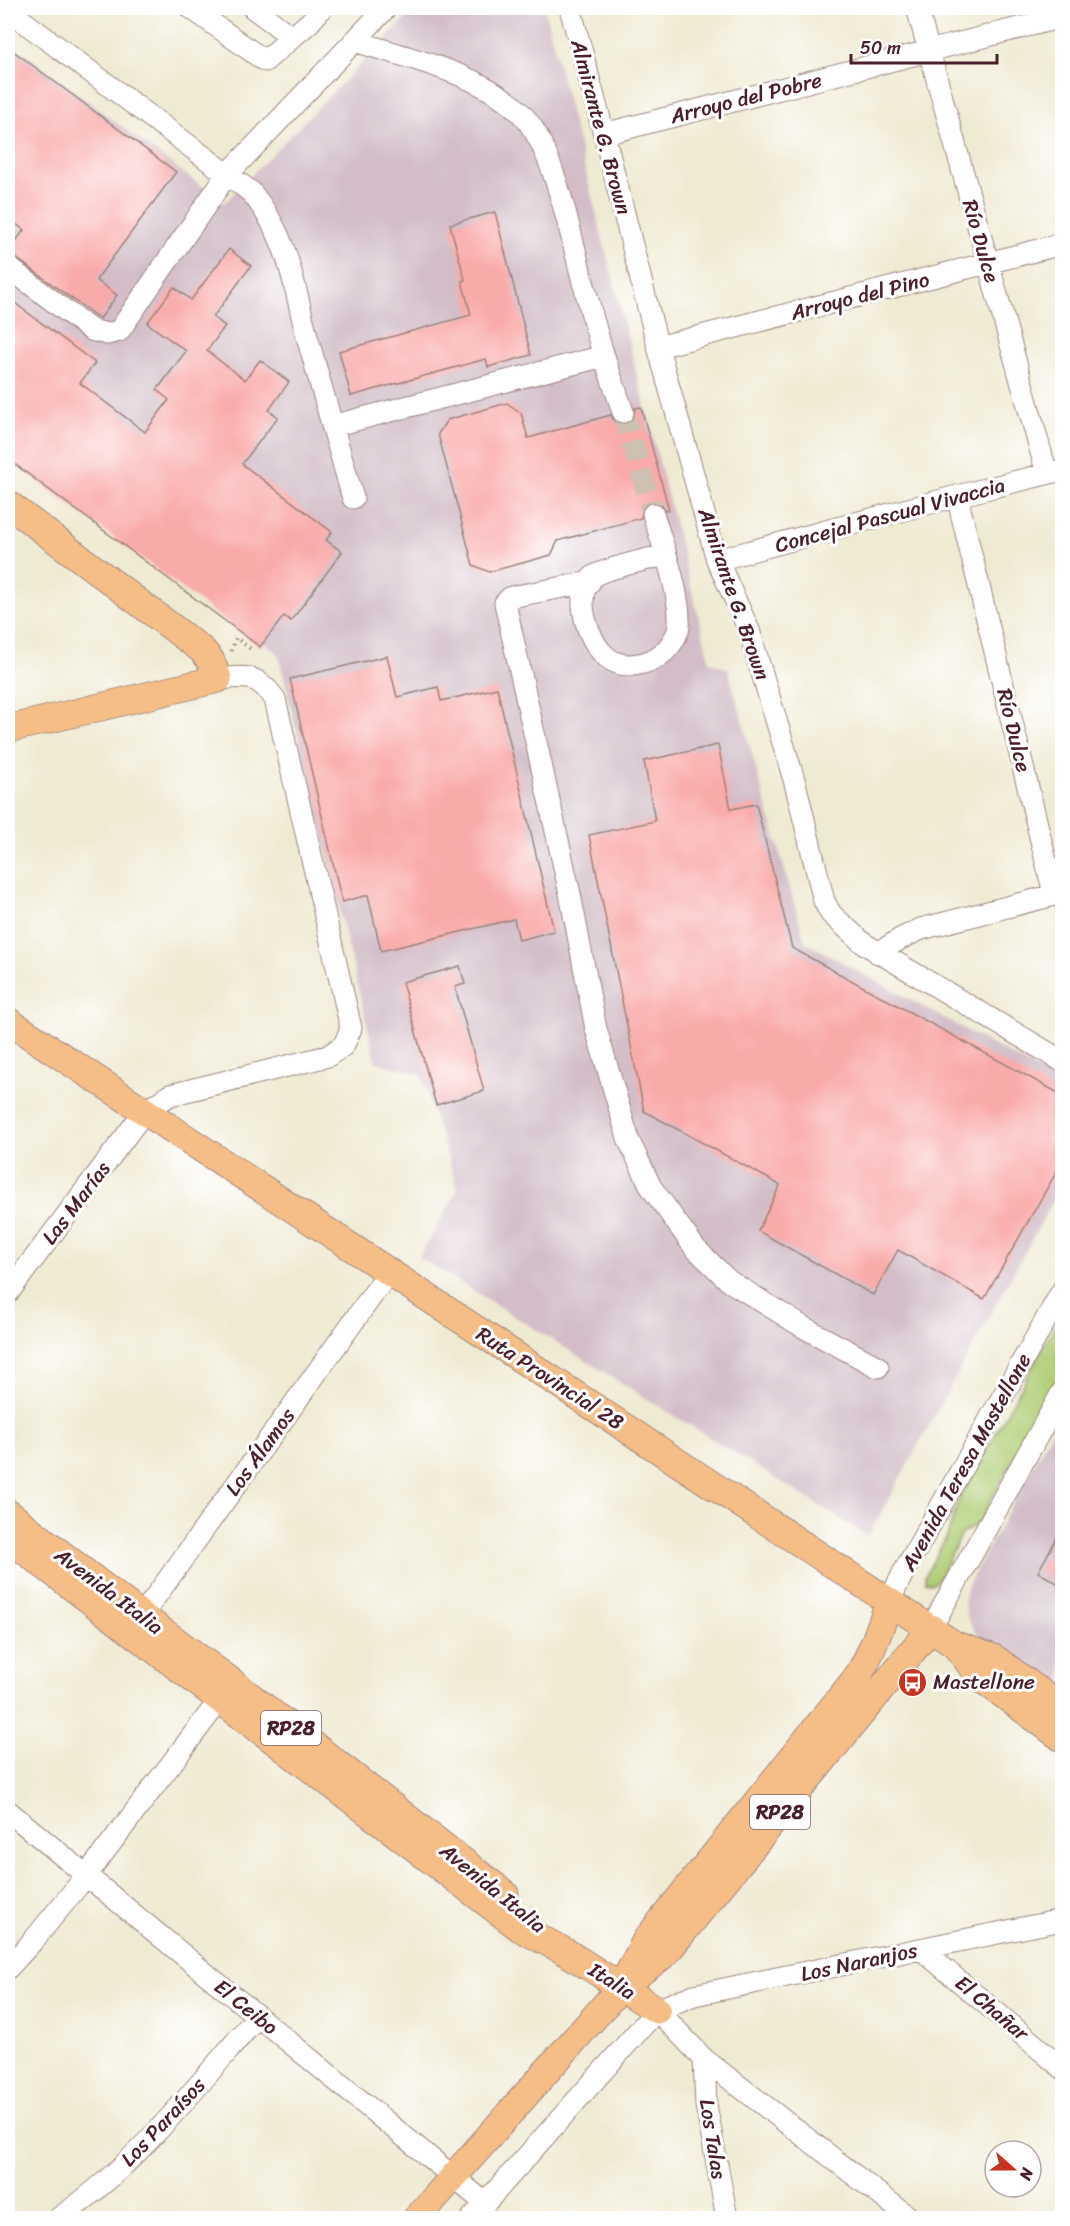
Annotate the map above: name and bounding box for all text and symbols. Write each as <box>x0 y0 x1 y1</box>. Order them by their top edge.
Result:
scale bar <box>851 27 996 65</box>
text: 50 m <box>860 32 901 64</box>
street label: Almirante G. Brown <box>559 34 643 219</box>
street label: Arroyo del Pobre <box>665 61 826 135</box>
street label: Río Dulce <box>951 195 1011 287</box>
street label: Arroyo del Pino <box>786 260 934 332</box>
street label: Concejal Pascual Vivaccia <box>771 466 1010 564</box>
street label: Almirante G. Brown <box>686 502 781 685</box>
street label: Río Dulce <box>985 684 1043 776</box>
street label: Las Marías <box>32 1152 121 1253</box>
street label: Ruta Provincial 28 <box>468 1316 632 1441</box>
street label: Avenida Teresa Mastellone <box>890 1346 1042 1579</box>
street label: Los Álamos <box>215 1399 306 1504</box>
street label: Avenida Italia <box>45 1536 172 1645</box>
place label: Mastellone <box>933 1663 1035 1701</box>
bus stop icon: Mastellone <box>896 1666 928 1698</box>
road number: RP28 <box>261 1711 321 1745</box>
road number: RP28 <box>750 1795 810 1829</box>
street label: Avenida Italia <box>430 1832 555 1944</box>
street label: Los Naranjos <box>797 1931 921 1993</box>
street label: Italia <box>580 1951 644 2011</box>
street label: El Chañar <box>946 1965 1039 2052</box>
street label: El Ceibo <box>205 1969 287 2045</box>
street label: Los Paraísos <box>111 2068 215 2176</box>
street label: Los Talas <box>688 2096 738 2182</box>
north arrow <box>983 2139 1043 2199</box>
text: N <box>1011 2163 1042 2185</box>

